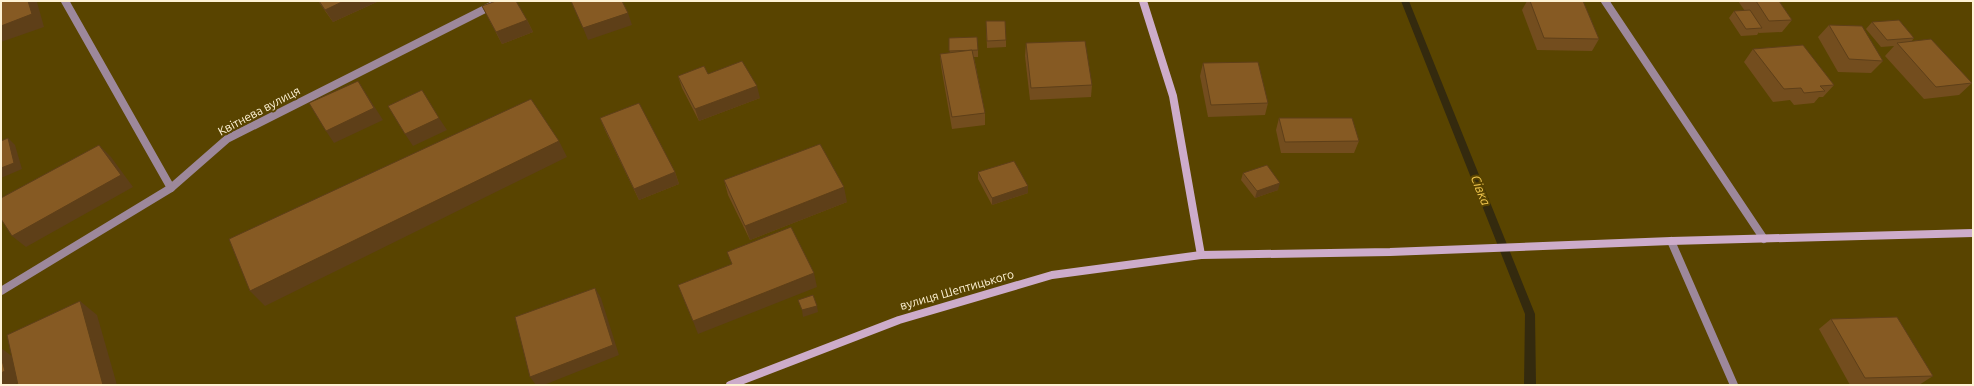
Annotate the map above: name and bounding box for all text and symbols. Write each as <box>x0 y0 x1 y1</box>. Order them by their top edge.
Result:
street label: Квітнева вулиця <box>215 83 302 138</box>
water label: Сівка <box>1469 173 1493 207</box>
street label: вулиця Шептицького <box>898 267 1015 312</box>

